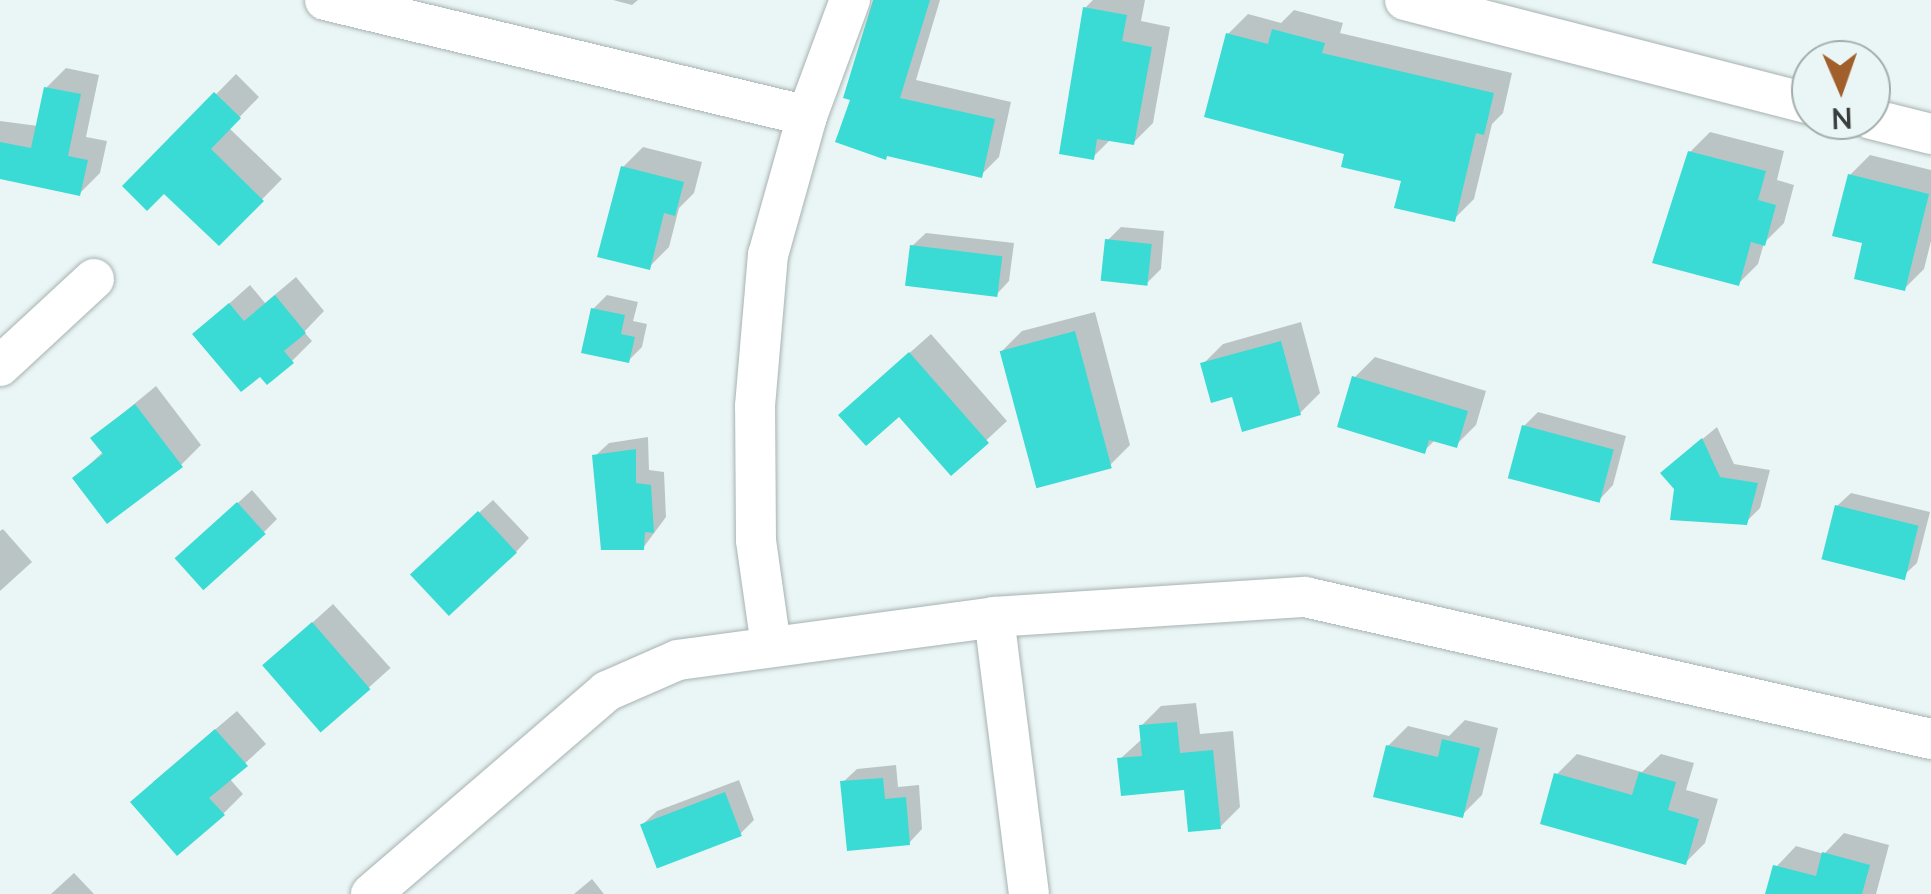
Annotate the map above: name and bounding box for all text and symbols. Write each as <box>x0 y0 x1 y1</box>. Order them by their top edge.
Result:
north arrow <box>1791 40 1891 140</box>
text: N <box>1831 101 1853 136</box>

